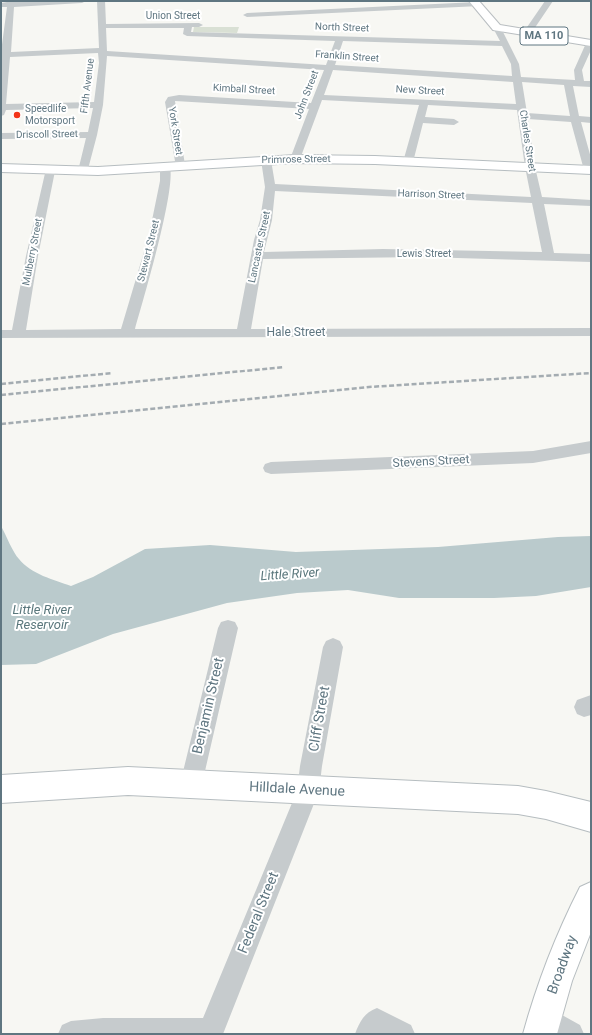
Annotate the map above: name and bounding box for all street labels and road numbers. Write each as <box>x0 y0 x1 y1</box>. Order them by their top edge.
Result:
street label: Union Street <box>146 10 200 22</box>
street label: North Street <box>315 21 369 35</box>
road number: MA 110 <box>520 27 568 45</box>
street label: Franklin Street <box>315 49 379 65</box>
street label: Fifth Avenue <box>79 58 97 114</box>
street label: John Street <box>292 69 322 121</box>
street label: Kimball Street <box>213 82 275 98</box>
street label: New Street <box>395 84 445 98</box>
street label: York Street <box>165 106 185 156</box>
street label: Charles Street <box>516 109 538 173</box>
street label: Driscoll Street <box>16 128 78 142</box>
street label: Primrose Street <box>261 153 331 167</box>
street label: Harrison Street <box>397 188 465 202</box>
street label: Lancaster Street <box>247 210 273 284</box>
street label: Mulberry Street <box>21 217 45 287</box>
street label: Stewart Street <box>136 219 162 283</box>
street label: Lewis Street <box>397 248 451 260</box>
street label: Hale Street <box>266 326 326 340</box>
street label: Stevens Street <box>392 453 470 471</box>
street label: Benjamin Street <box>190 656 228 756</box>
street label: Cliff Street <box>306 685 334 753</box>
street label: Hilldale Avenue <box>249 779 345 801</box>
street label: Federal Street <box>235 870 283 956</box>
street label: Broadway <box>545 933 581 997</box>

